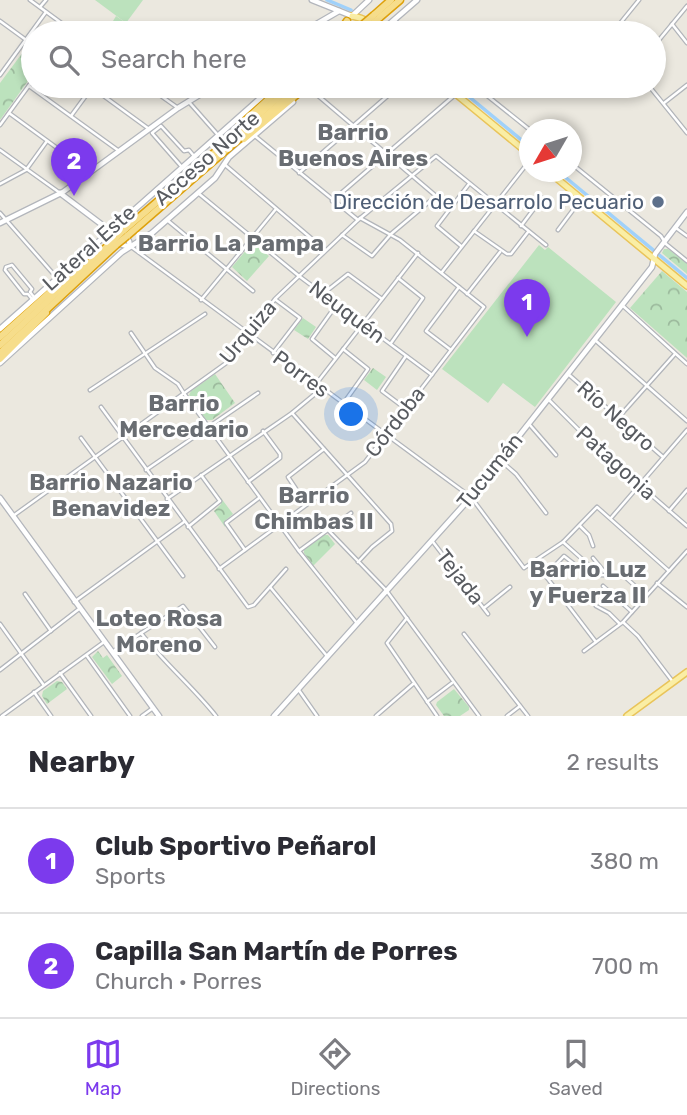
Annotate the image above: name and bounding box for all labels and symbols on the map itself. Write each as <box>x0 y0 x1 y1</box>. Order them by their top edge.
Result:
street label: Acceso Norte <box>149 105 264 210</box>
district label: Barrio Buenos Aires <box>278 118 428 172</box>
north arrow <box>519 119 582 182</box>
pin: 2 <box>51 138 97 196</box>
place label: Dirección de Desarrolo Pecuario <box>333 189 644 214</box>
marker: Dirección de Desarrolo Pecuario <box>650 194 666 210</box>
street label: Lateral Este <box>37 199 140 296</box>
district label: Barrio La Pampa <box>138 229 324 257</box>
street label: Neuquén <box>304 275 390 348</box>
pin: 1 <box>504 279 550 337</box>
street label: Urquiza <box>214 295 281 368</box>
street label: Porres <box>268 345 334 402</box>
street label: Río Negro <box>572 375 660 456</box>
street label: Córdoba <box>359 382 430 462</box>
district label: Barrio Mercedario <box>119 389 249 443</box>
your location <box>334 397 368 431</box>
street label: Patagonia <box>571 420 661 505</box>
street label: Tucumán <box>451 428 528 514</box>
district label: Barrio Nazario Benavidez <box>29 468 193 522</box>
district label: Barrio Chimbas II <box>254 481 374 535</box>
street label: Tejada <box>431 544 490 609</box>
district label: Barrio Luz y Fuerza II <box>529 555 647 609</box>
district label: Loteo Rosa Moreno <box>95 604 223 658</box>

